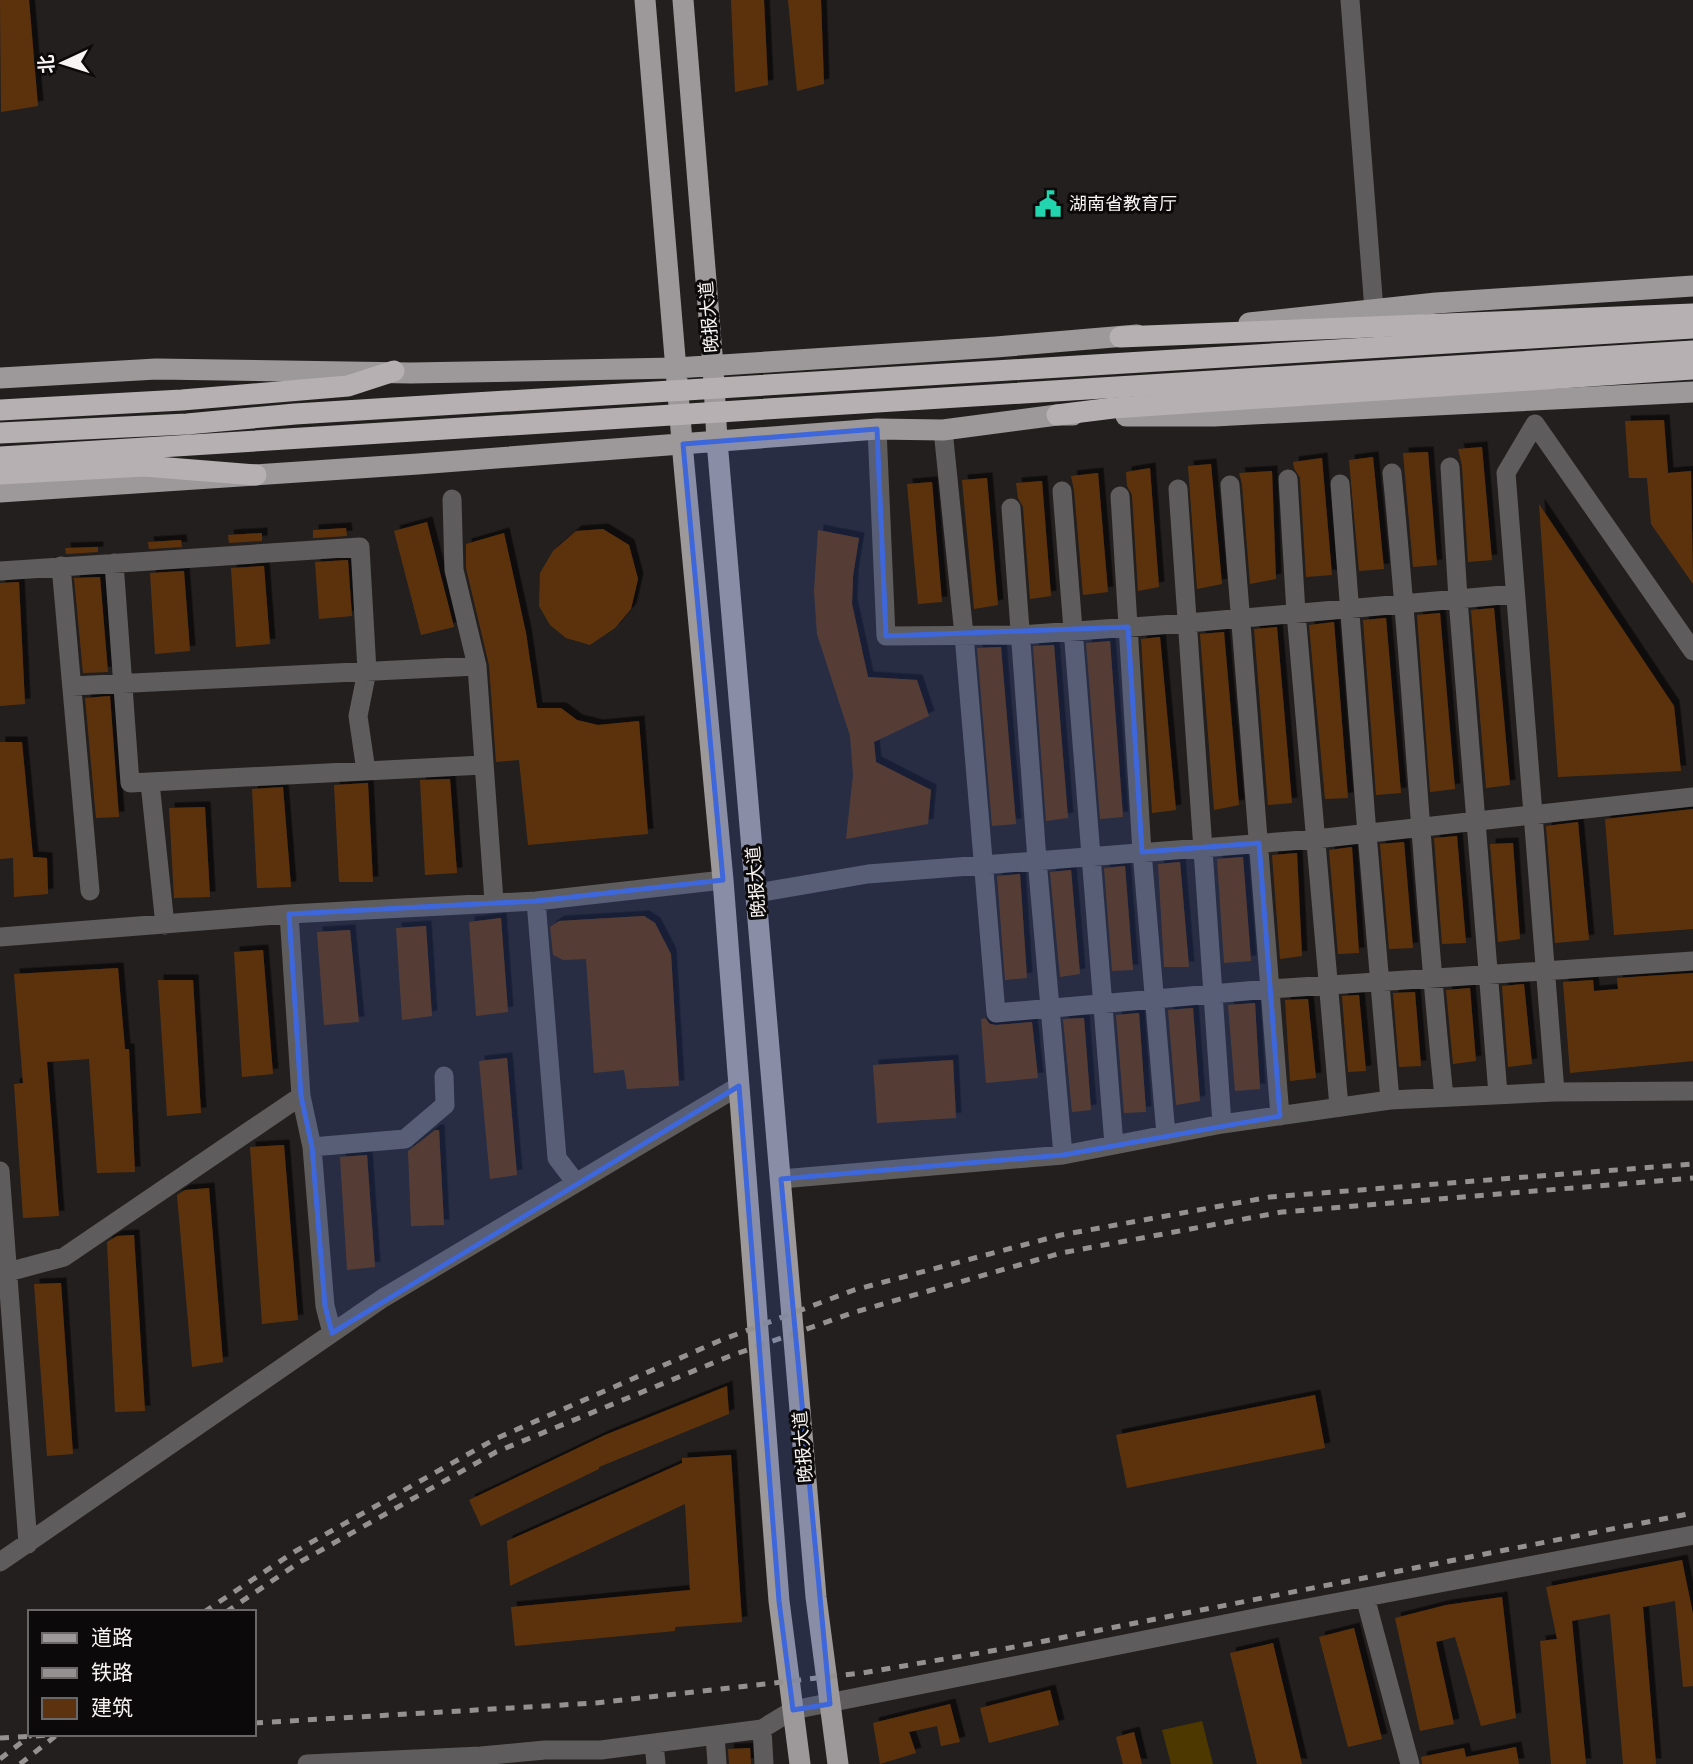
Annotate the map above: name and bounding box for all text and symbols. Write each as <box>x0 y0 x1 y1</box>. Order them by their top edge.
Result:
north arrow <box>28 28 98 98</box>
text: 北 <box>35 54 58 74</box>
public building icon: 湖南省教育厅 <box>1033 189 1063 219</box>
place label: 湖南省教育厅 <box>1069 194 1177 214</box>
street label: 晚报大道 <box>696 280 722 354</box>
street label: 晚报大道 <box>743 845 769 919</box>
street label: 晚报大道 <box>790 1410 816 1484</box>
legend <box>28 1610 256 1736</box>
text: 道路 <box>91 1626 133 1650</box>
text: 铁路 <box>91 1661 133 1685</box>
text: 建筑 <box>91 1696 133 1720</box>

